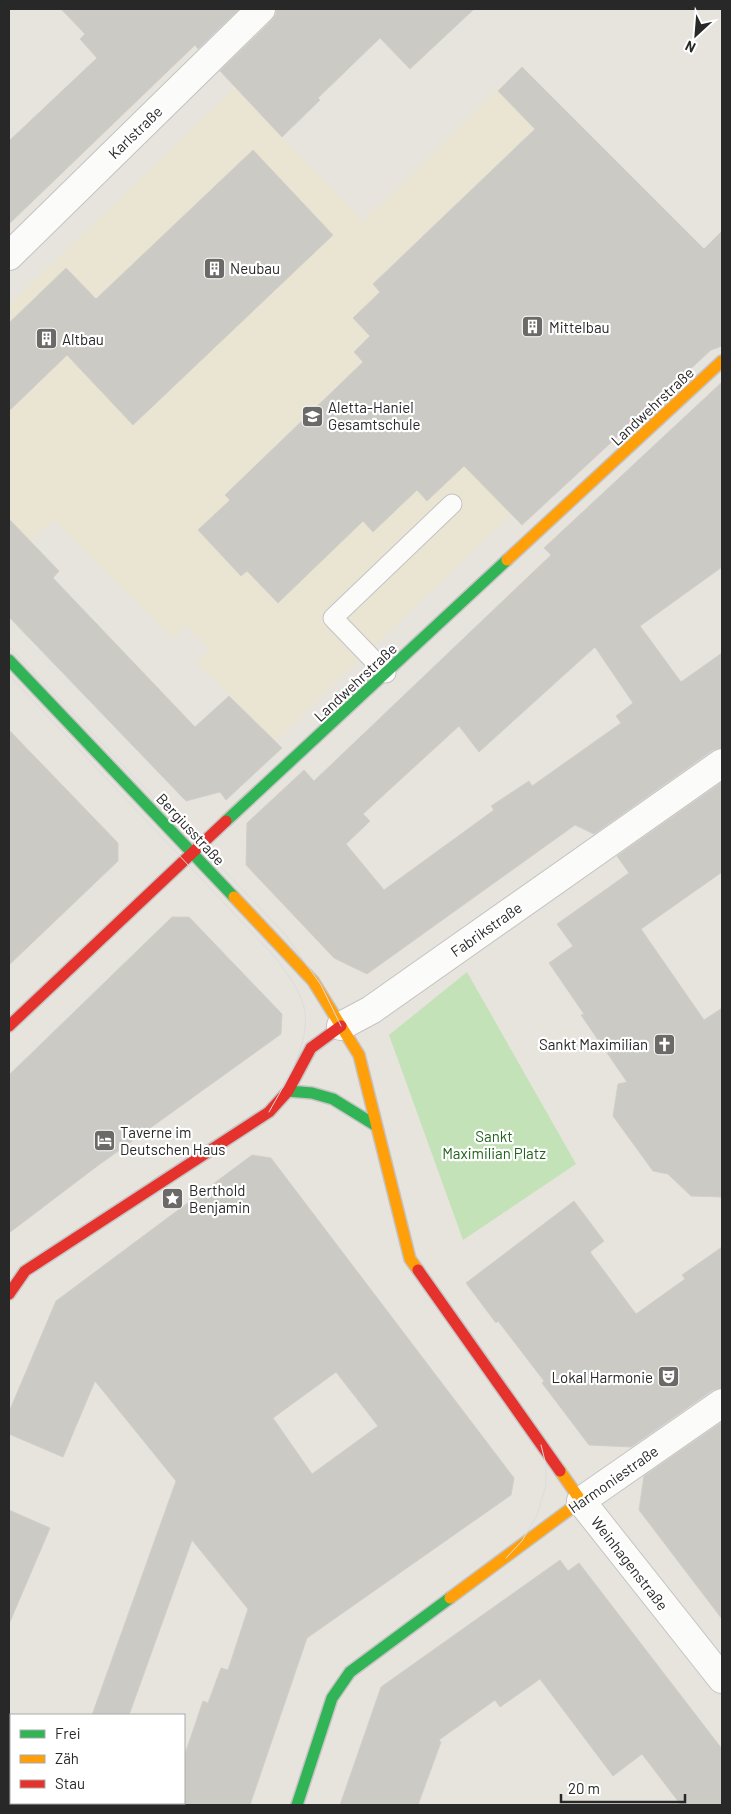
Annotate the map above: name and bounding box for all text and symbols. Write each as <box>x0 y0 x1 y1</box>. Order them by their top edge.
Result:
north arrow <box>671 10 721 60</box>
text: N <box>682 37 698 57</box>
street label: Karlstraße <box>104 102 166 162</box>
building icon: Neubau <box>202 256 226 280</box>
place label: Neubau <box>230 259 280 277</box>
building icon: Mittelbau <box>521 315 545 339</box>
place label: Mittelbau <box>549 318 610 336</box>
building icon: Altbau <box>34 327 58 351</box>
place label: Altbau <box>62 330 104 348</box>
street label: Landwehrstraße <box>607 363 697 449</box>
place label: Aletta-Haniel Gesamtschule <box>328 398 420 433</box>
school or university icon: Aletta-Haniel Gesamtschule <box>300 404 324 428</box>
street label: Landwehrstraße <box>310 639 400 725</box>
street label: Bergiusstraße <box>153 789 229 869</box>
street label: Fabrikstraße <box>447 898 525 960</box>
church icon: Sankt Maximilian <box>652 1032 676 1056</box>
place label: Sankt Maximilian <box>539 1035 648 1053</box>
place label: Taverne im Deutschen Haus <box>120 1123 226 1158</box>
park label: Sankt Maximilian Platz <box>442 1127 546 1162</box>
hotel icon: Taverne im Deutschen Haus <box>92 1129 116 1153</box>
place label: Berthold Benjamin <box>189 1181 250 1216</box>
place icon: Berthold Benjamin <box>161 1187 185 1211</box>
theatre icon: Lokal Harmonie <box>657 1365 681 1389</box>
place label: Lokal Harmonie <box>551 1368 653 1386</box>
street label: Harmoniestraße <box>565 1441 661 1517</box>
street label: Weinhagenstraße <box>588 1512 672 1614</box>
legend <box>10 1714 185 1804</box>
text: Frei <box>55 1724 81 1742</box>
text: Zäh <box>55 1749 79 1767</box>
scale bar <box>561 1772 685 1804</box>
text: Stau <box>55 1774 85 1792</box>
text: 20 m <box>568 1779 600 1797</box>

